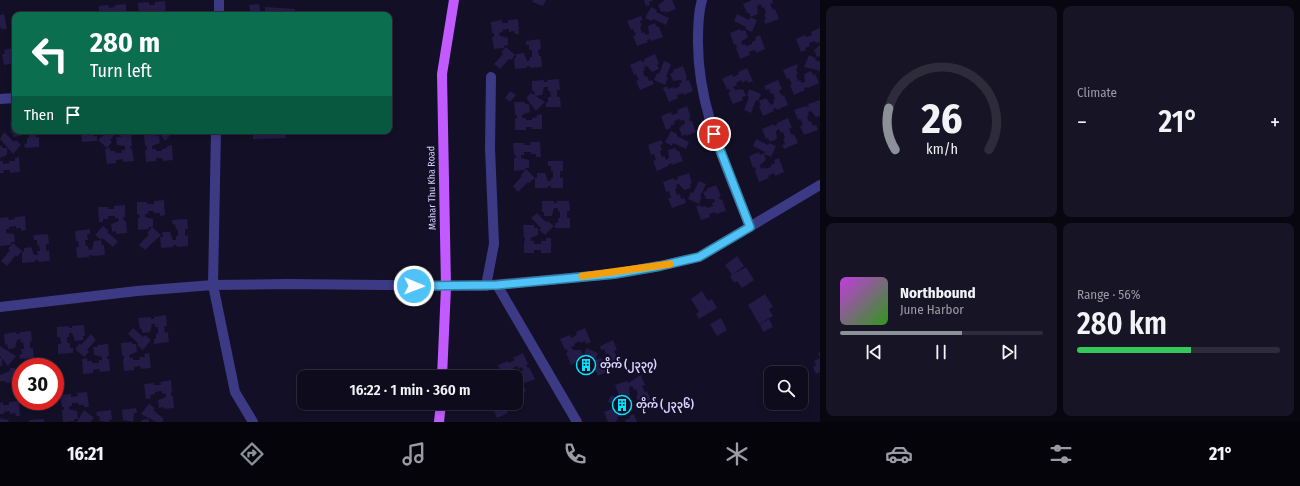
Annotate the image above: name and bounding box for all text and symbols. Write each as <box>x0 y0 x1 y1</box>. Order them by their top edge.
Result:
text: 280 m <box>90 26 160 59</box>
icon: left <box>24 28 76 80</box>
text: Turn left <box>90 60 152 82</box>
text: Climate <box>1077 85 1117 100</box>
text: 26 <box>920 93 962 143</box>
icon: arrive <box>62 104 84 126</box>
text: 21° <box>1159 104 1198 140</box>
text: Then <box>24 106 54 124</box>
text: − <box>1077 109 1087 136</box>
text: + <box>1270 109 1280 136</box>
pin <box>697 117 731 151</box>
icon: arrive <box>703 123 725 145</box>
text: km/h <box>926 140 957 157</box>
street label: Mahar Thu Kha Road <box>425 146 439 230</box>
position arrow <box>393 265 435 307</box>
text: Northbound <box>900 284 976 302</box>
text: Range · 56% <box>1077 287 1141 302</box>
text: June Harbor <box>900 302 964 317</box>
text: 280 km <box>1077 306 1167 342</box>
icon: previous <box>863 341 885 363</box>
icon: pause <box>930 341 952 363</box>
icon: next <box>998 341 1020 363</box>
building icon: တိုက် (၂၃၃၇) <box>575 354 597 376</box>
place label: တိုက် (၂၃၃၇) <box>600 357 657 374</box>
speed limit sign: 30 <box>12 358 64 410</box>
map controls <box>764 366 808 410</box>
button: search <box>764 366 808 410</box>
text: 16:22 · 1 min · 360 m <box>349 381 471 399</box>
building icon: တိုက် (၂၃၃၆) <box>611 394 633 416</box>
place label: တိုက် (၂၃၃၆) <box>636 397 694 414</box>
icon: directions <box>238 440 266 468</box>
icon: music <box>400 440 428 468</box>
icon: phone <box>561 440 589 468</box>
icon: climate <box>723 440 751 468</box>
icon: car <box>885 440 913 468</box>
icon: filters <box>1047 440 1075 468</box>
text: 16:21 <box>67 443 104 465</box>
text: 21° <box>1209 443 1233 465</box>

